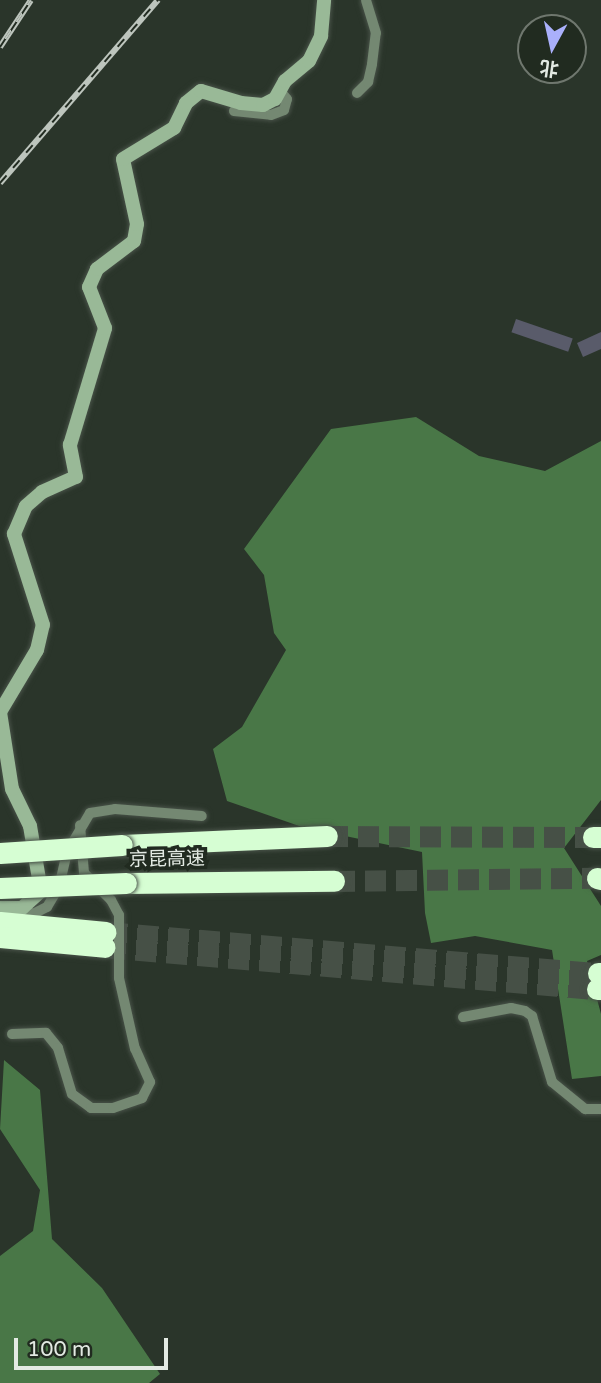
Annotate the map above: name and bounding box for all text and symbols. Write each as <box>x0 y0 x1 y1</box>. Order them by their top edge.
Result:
north arrow <box>517 14 587 84</box>
text: 北 <box>538 56 560 80</box>
street label: 京昆高速 <box>129 848 205 872</box>
scale bar <box>18 1324 172 1368</box>
text: 100 m <box>27 1337 91 1362</box>

